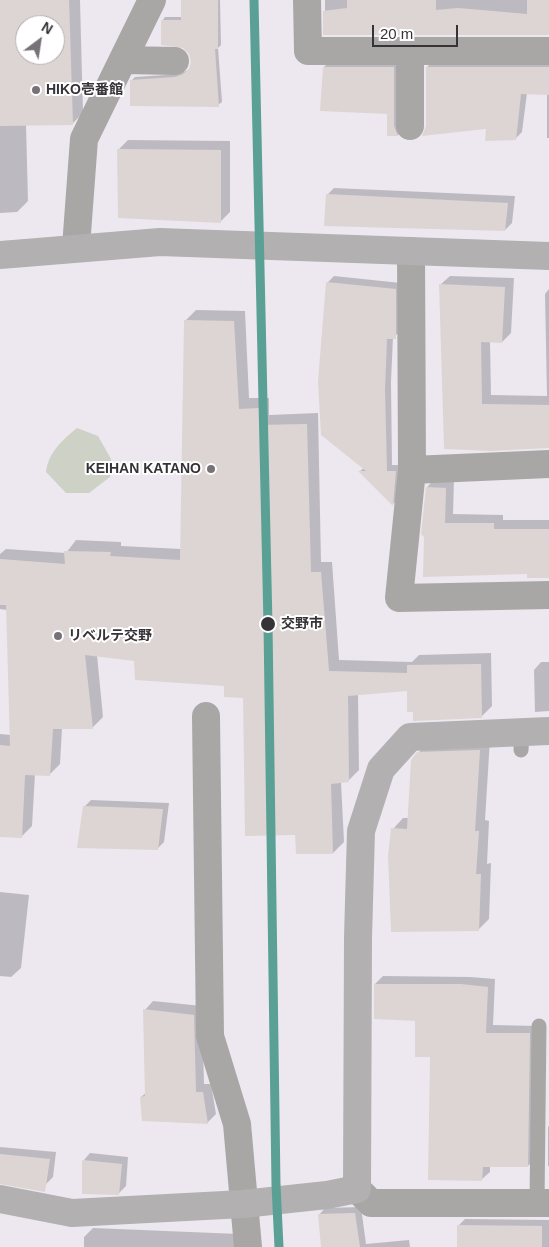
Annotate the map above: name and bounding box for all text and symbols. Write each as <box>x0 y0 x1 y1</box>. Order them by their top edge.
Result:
north arrow <box>15 15 65 65</box>
scale bar <box>374 15 460 47</box>
text: N <box>39 19 56 37</box>
text: 20 m <box>380 25 413 42</box>
place label: HIKO壱番館 <box>46 82 123 98</box>
marker: HIKO壱番館 <box>30 84 42 96</box>
place label: KEIHAN KATANO <box>86 461 201 477</box>
marker: KEIHAN KATANO <box>205 463 217 475</box>
marker: 交野市 <box>259 615 277 633</box>
place label: 交野市 <box>281 616 323 632</box>
place label: リベルテ交野 <box>68 628 152 644</box>
marker: リベルテ交野 <box>52 630 64 642</box>

